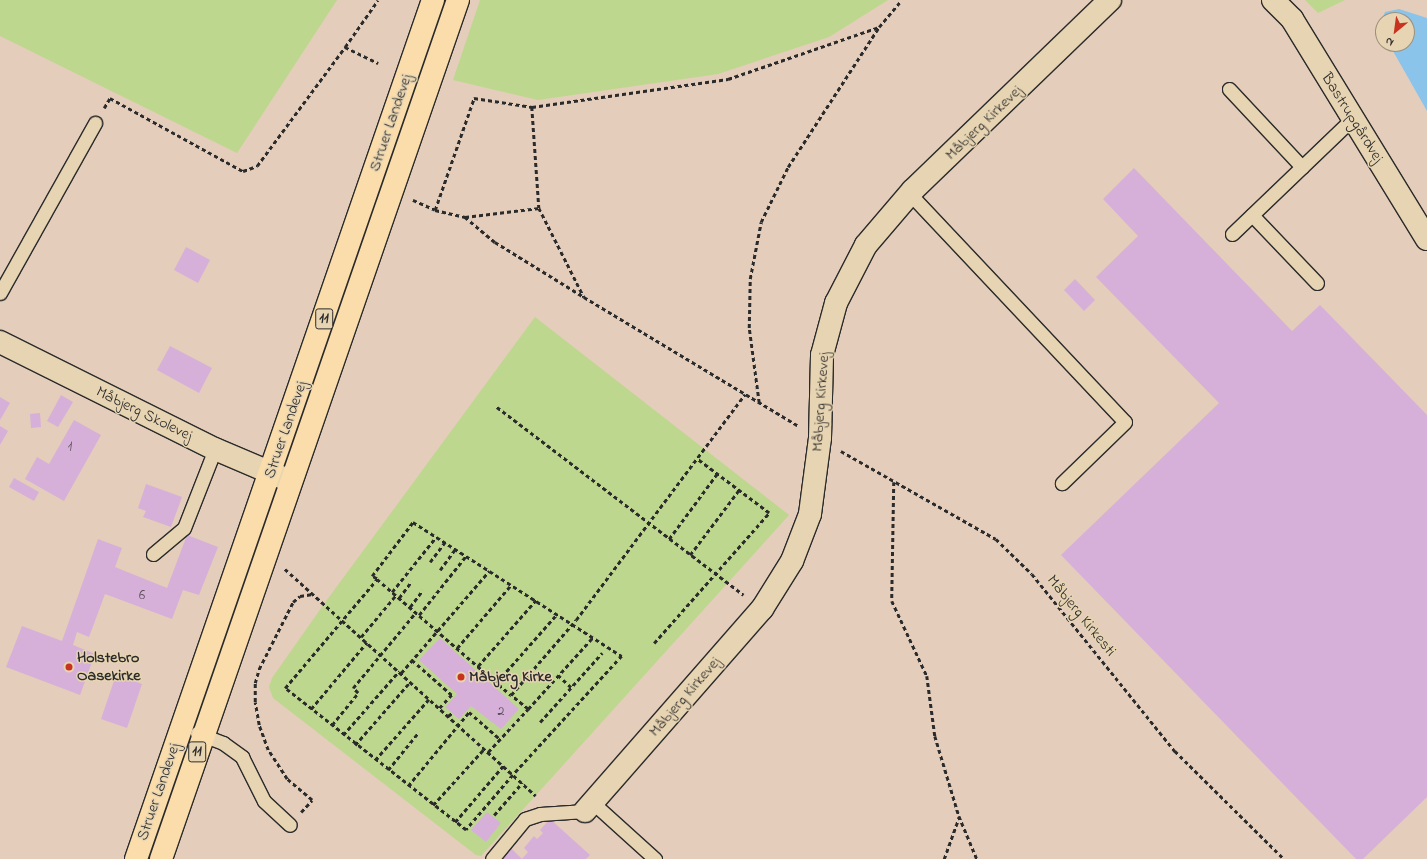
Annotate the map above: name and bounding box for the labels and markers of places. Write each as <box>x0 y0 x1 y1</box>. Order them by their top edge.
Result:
place label: Holstebro Oasekirke <box>77 648 140 686</box>
marker: Holstebro Oasekirke <box>64 662 74 672</box>
place label: Måbjerg Kirke <box>469 667 552 687</box>
marker: Måbjerg Kirke <box>456 672 466 682</box>

